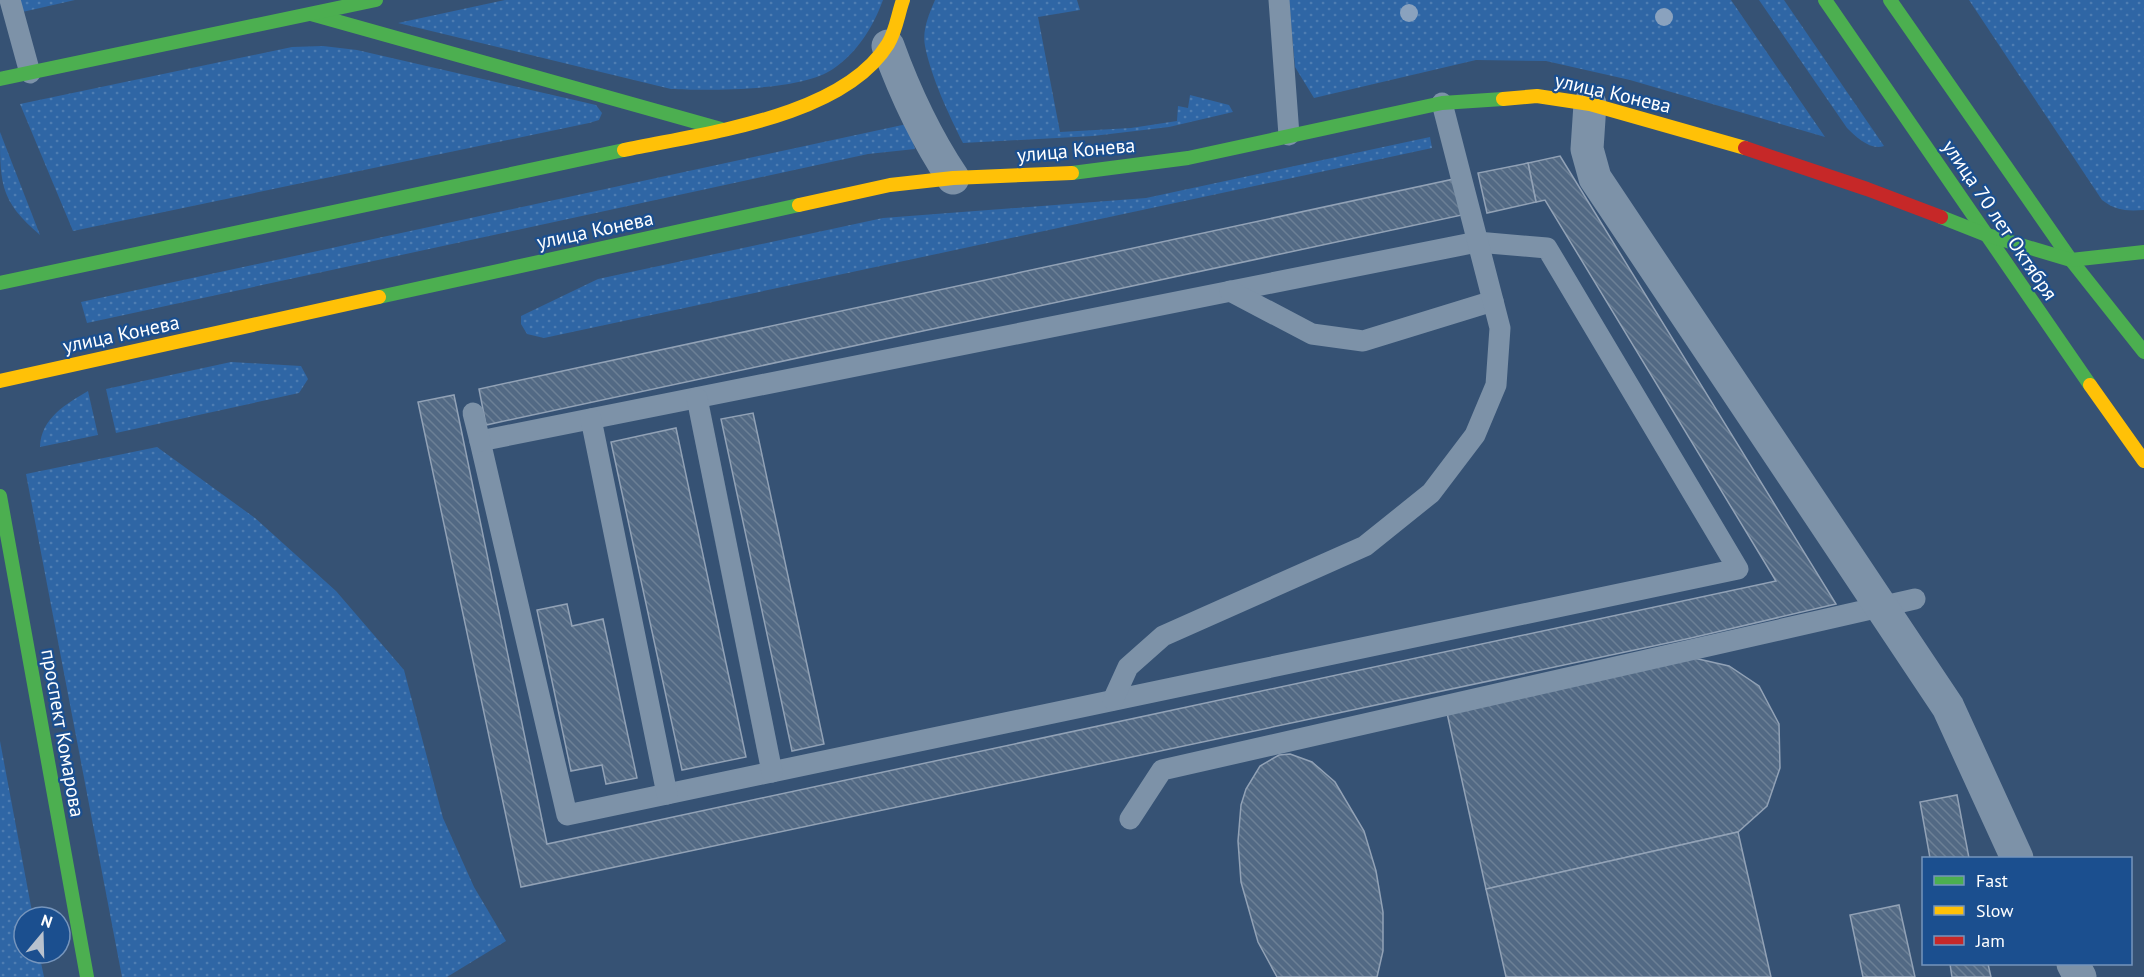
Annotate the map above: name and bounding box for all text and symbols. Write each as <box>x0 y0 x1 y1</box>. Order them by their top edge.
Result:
street label: улица Конева <box>1552 67 1674 119</box>
street label: улица Конева <box>1016 132 1136 168</box>
street label: улица 70 лет Октября <box>1937 135 2063 305</box>
street label: улица Конева <box>534 205 656 255</box>
street label: улица Конева <box>60 309 182 359</box>
street label: проспект Комарова <box>35 647 91 819</box>
legend <box>1922 857 2132 965</box>
text: Fast <box>1976 869 2008 892</box>
text: Slow <box>1976 899 2014 922</box>
north arrow <box>12 905 72 965</box>
text: N <box>39 910 55 932</box>
text: Jam <box>1975 929 2005 952</box>

